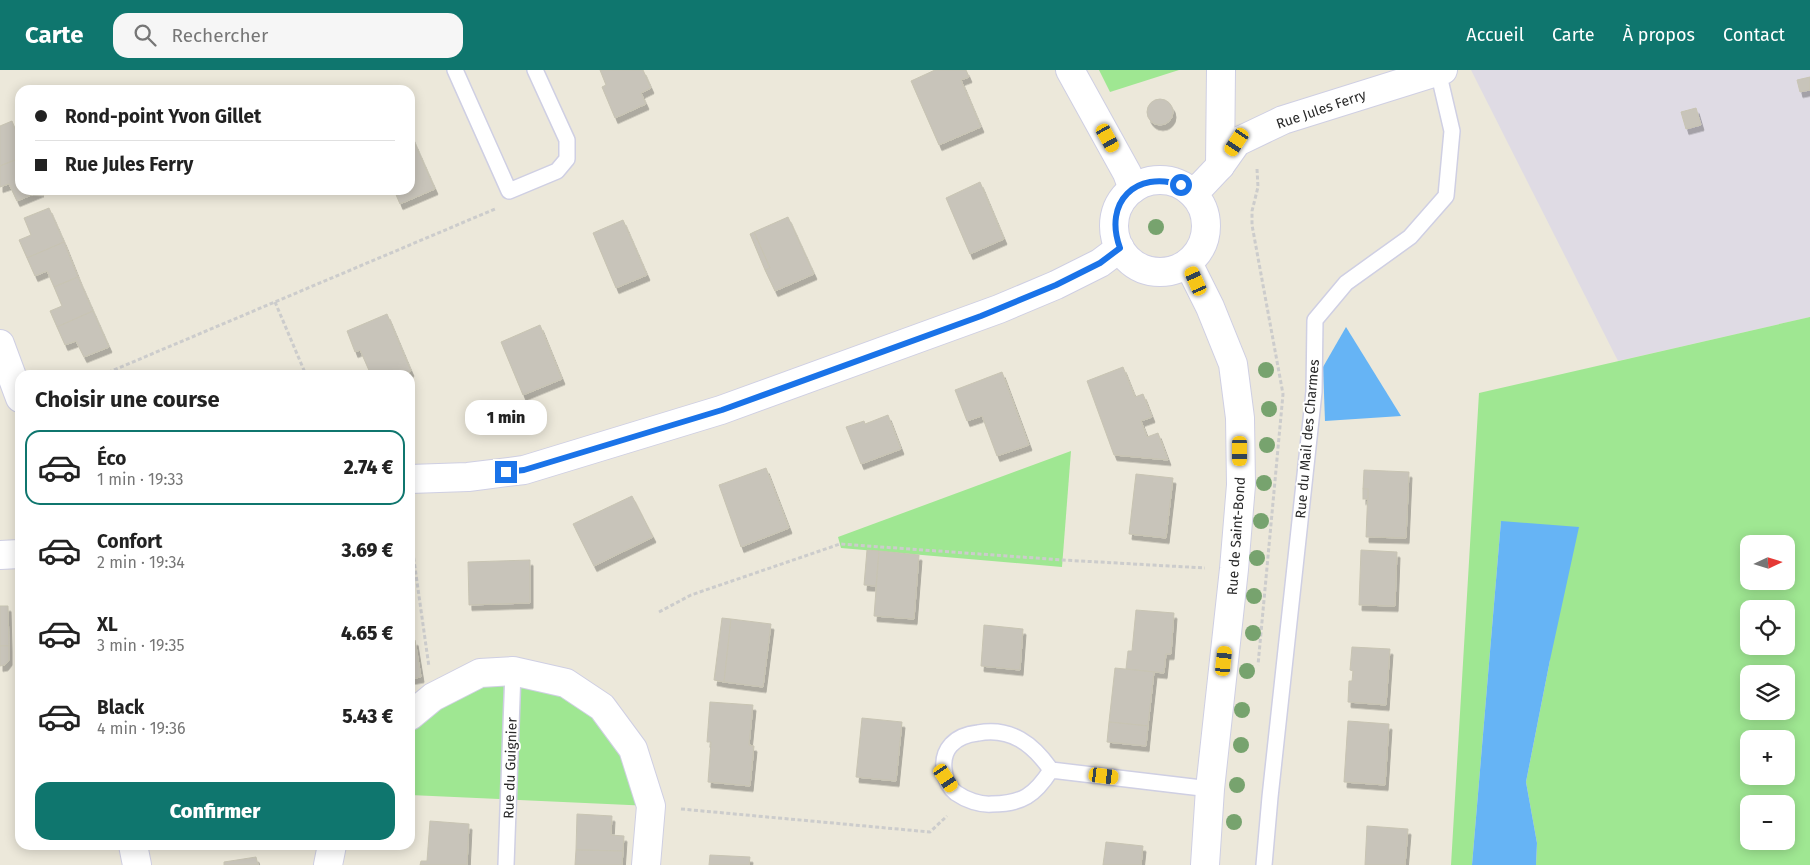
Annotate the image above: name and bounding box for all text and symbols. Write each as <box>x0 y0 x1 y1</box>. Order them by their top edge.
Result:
search box <box>113 13 463 58</box>
text: Carte <box>25 21 83 49</box>
icon: search <box>131 21 159 49</box>
text: Rechercher <box>171 24 268 47</box>
text: Accueil <box>1466 24 1524 46</box>
text: Carte <box>1552 24 1595 46</box>
text: À propos <box>1623 24 1695 46</box>
text: Contact <box>1723 24 1785 46</box>
street label: Rue Jules Ferry <box>1274 86 1368 133</box>
text: Rond-point Yvon Gillet <box>65 105 261 128</box>
car <box>1094 121 1121 155</box>
car <box>1222 125 1251 159</box>
text: Rue Jules Ferry <box>65 153 193 176</box>
route start <box>1170 174 1192 196</box>
car <box>1183 264 1208 298</box>
street label: Rue du Mail des Charmes <box>1292 358 1323 519</box>
text: Choisir une course <box>35 386 220 413</box>
callout: 1 min <box>465 400 547 434</box>
text: 1 min <box>487 408 525 427</box>
car <box>1232 436 1247 466</box>
icon: car <box>37 445 82 490</box>
text: Éco <box>97 447 126 470</box>
text: 2.74 € <box>344 456 393 479</box>
route end <box>495 461 517 483</box>
text: 1 min · 19:33 <box>97 470 183 489</box>
street label: Rue de Saint-Bond <box>1224 476 1249 596</box>
icon: car <box>37 528 82 573</box>
text: Confort <box>97 530 162 553</box>
north arrow <box>1740 535 1795 590</box>
map controls <box>1740 535 1795 850</box>
text: 3.69 € <box>342 539 393 562</box>
text: 2 min · 19:34 <box>97 553 185 572</box>
button: locate <box>1740 600 1795 655</box>
icon: car <box>37 611 82 656</box>
text: XL <box>97 613 118 636</box>
text: 4.65 € <box>341 622 393 645</box>
text: 3 min · 19:35 <box>97 636 184 655</box>
car <box>1214 645 1233 677</box>
button: layers <box>1740 665 1795 720</box>
icon: car <box>37 694 82 739</box>
text: Black <box>97 696 144 719</box>
text: 5.43 € <box>342 705 393 728</box>
street label: Rue du Guignier <box>500 716 521 819</box>
text: 4 min · 19:36 <box>97 719 186 738</box>
button: + <box>1740 730 1795 785</box>
car <box>931 761 960 795</box>
car <box>1088 767 1119 785</box>
button: Confirmer <box>35 782 395 840</box>
button: − <box>1740 795 1795 850</box>

